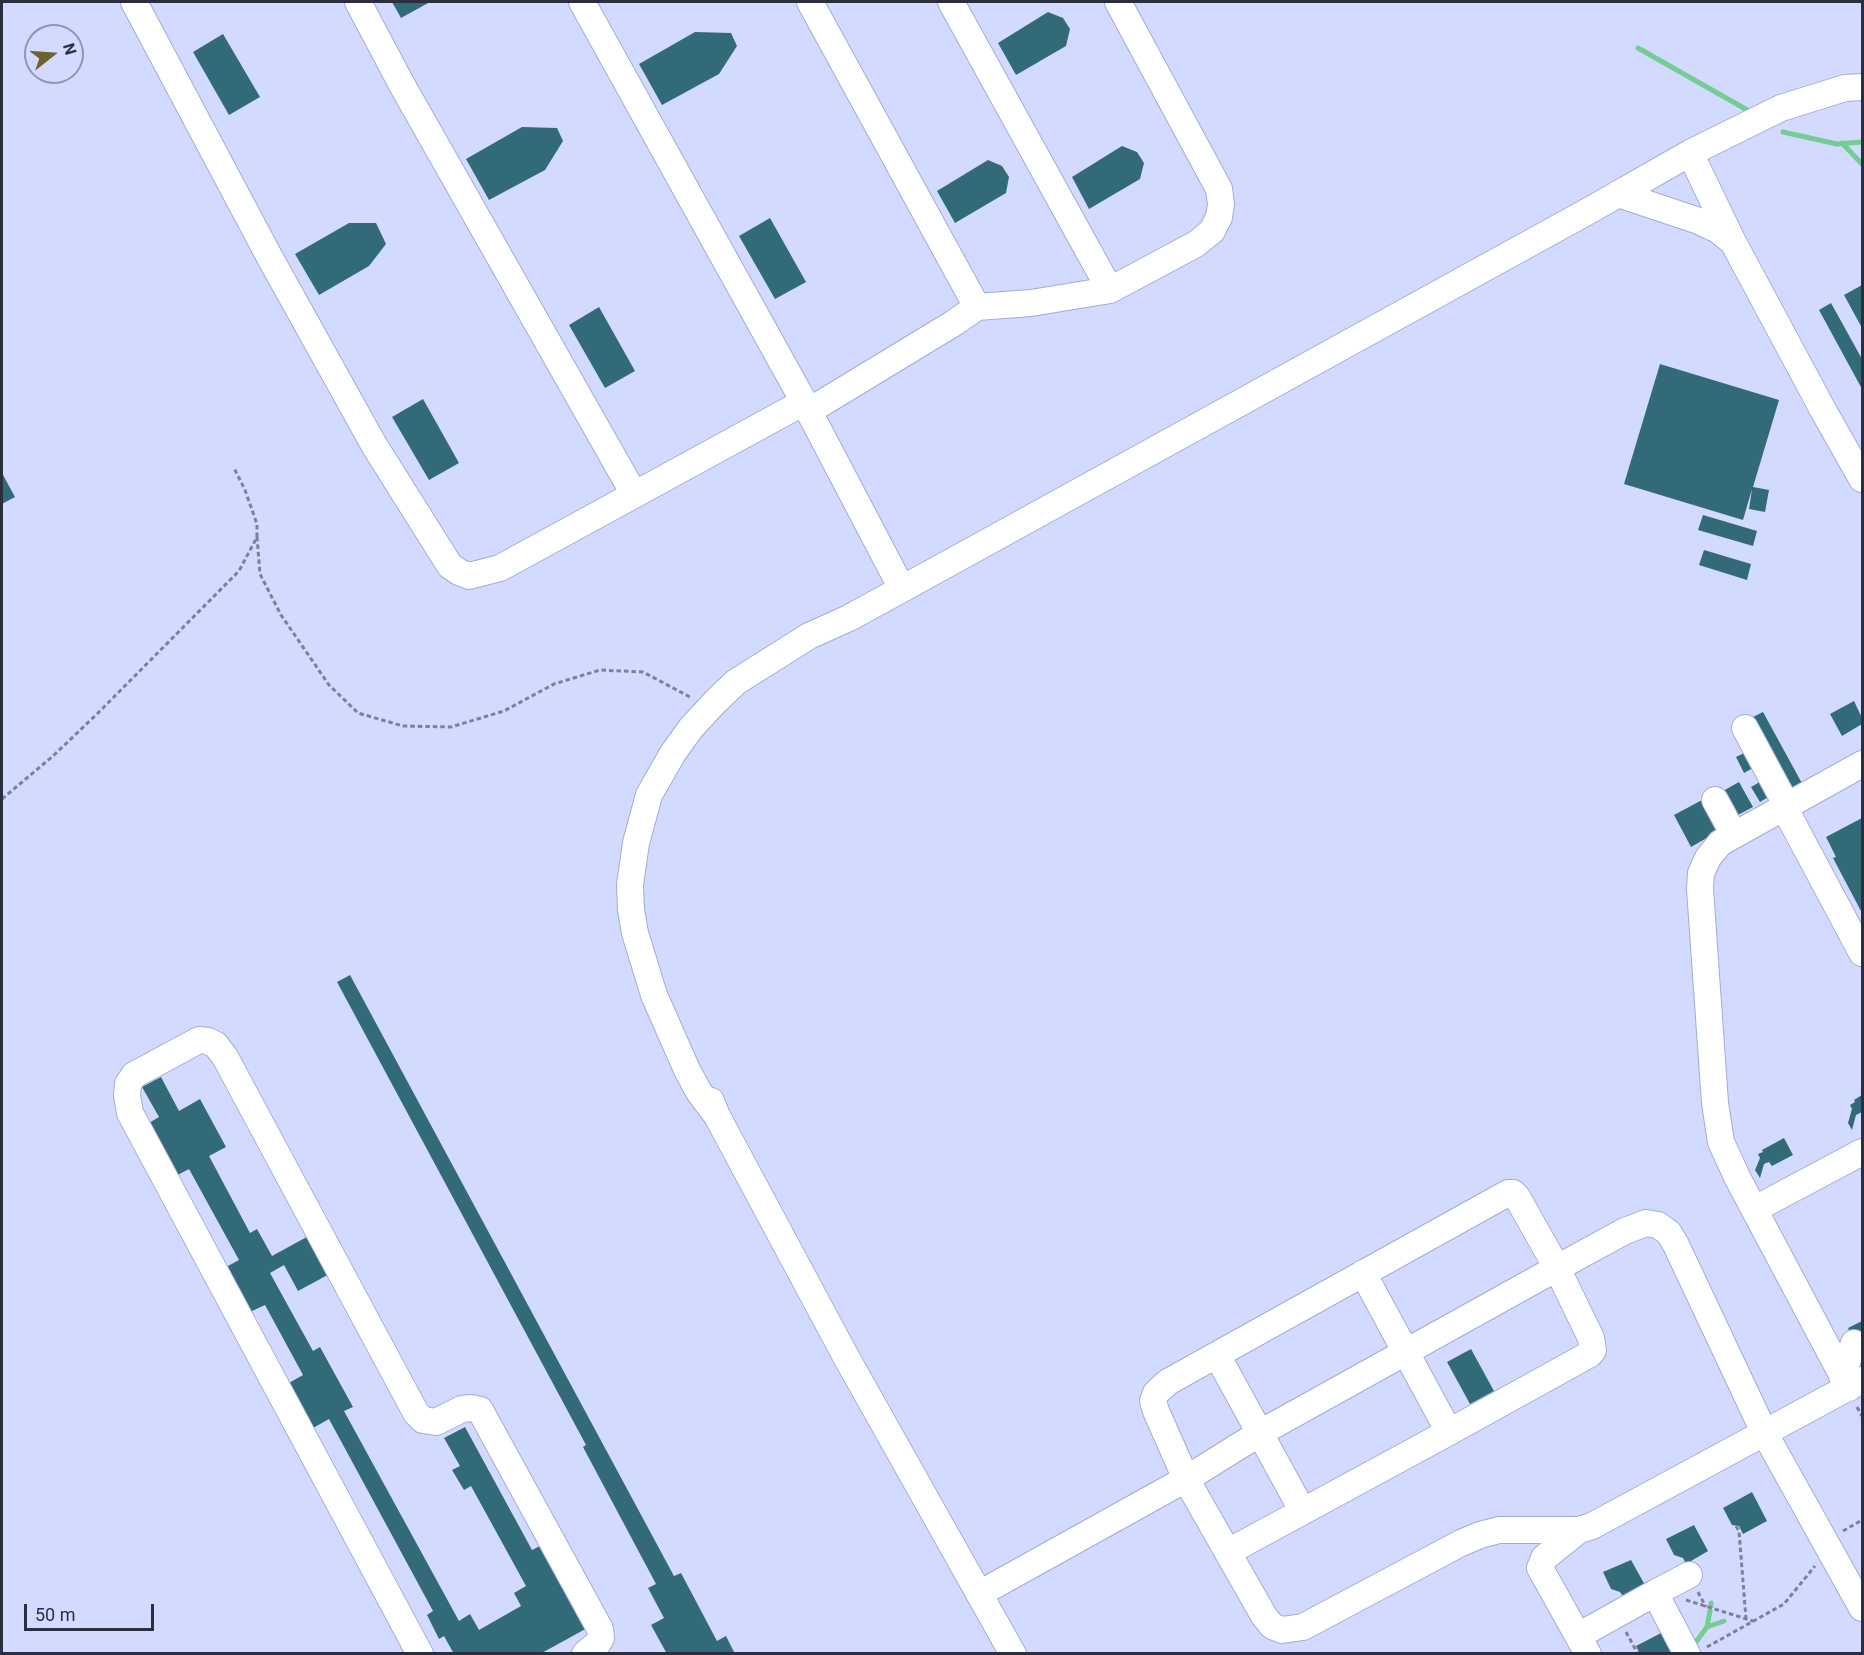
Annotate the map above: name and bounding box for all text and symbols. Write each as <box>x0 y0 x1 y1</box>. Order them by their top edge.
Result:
north arrow <box>24 24 84 84</box>
text: N <box>59 41 81 57</box>
scale bar <box>27 1592 158 1630</box>
text: 50 m <box>35 1604 75 1625</box>

